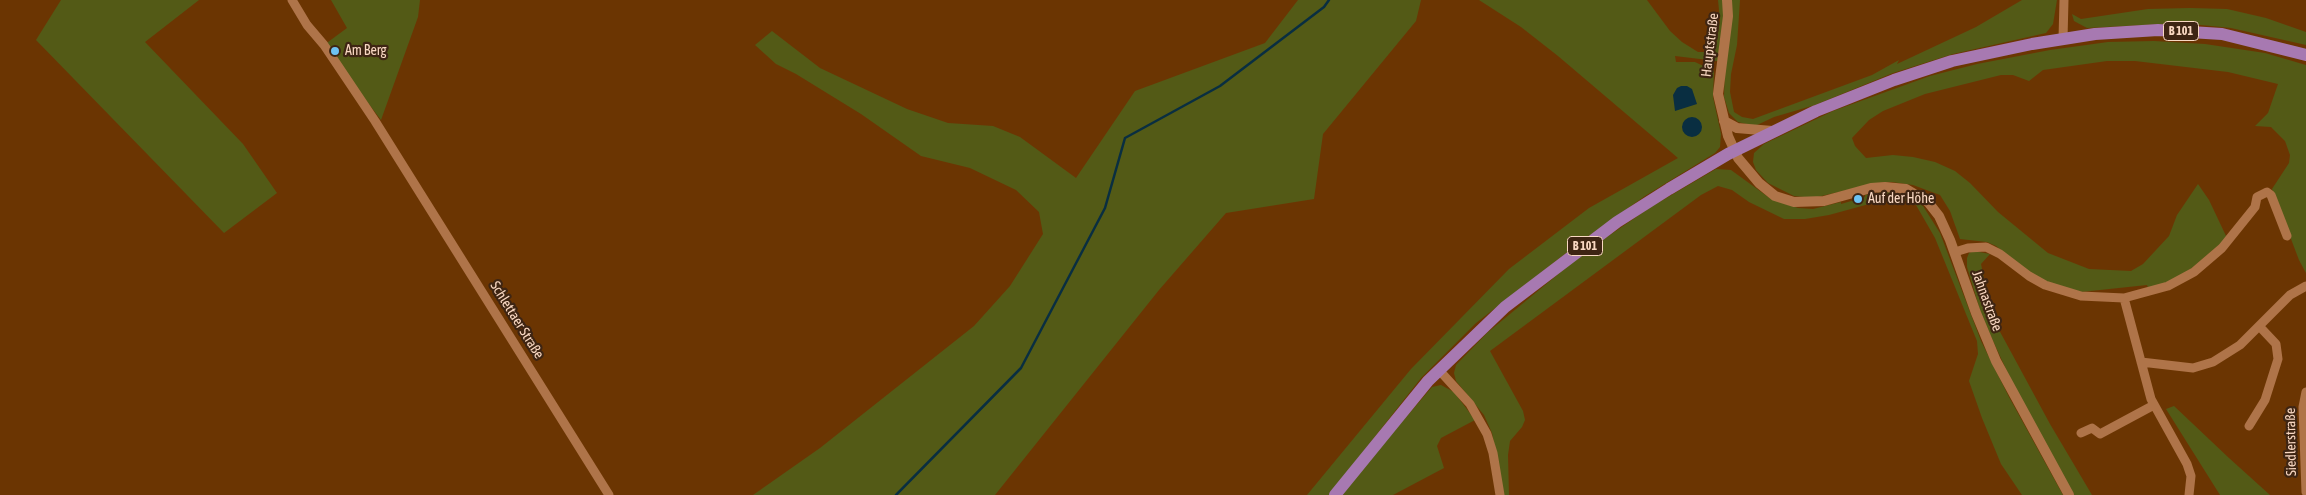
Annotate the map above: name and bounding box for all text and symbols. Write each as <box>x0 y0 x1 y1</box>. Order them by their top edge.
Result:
street label: Hauptstraße <box>1698 12 1722 78</box>
road number: B 101 <box>2164 22 2198 40</box>
place label: Am Berg <box>345 43 387 59</box>
marker: Am Berg <box>329 45 341 57</box>
place label: Auf der Höhe <box>1868 191 1934 207</box>
marker: Auf der Höhe <box>1852 193 1864 205</box>
road number: B 101 <box>1568 237 1602 256</box>
street label: Jahnastraße <box>1968 268 2006 334</box>
street label: Schlettaer Straße <box>487 278 547 362</box>
street label: Siedlerstraße <box>2282 408 2300 476</box>

